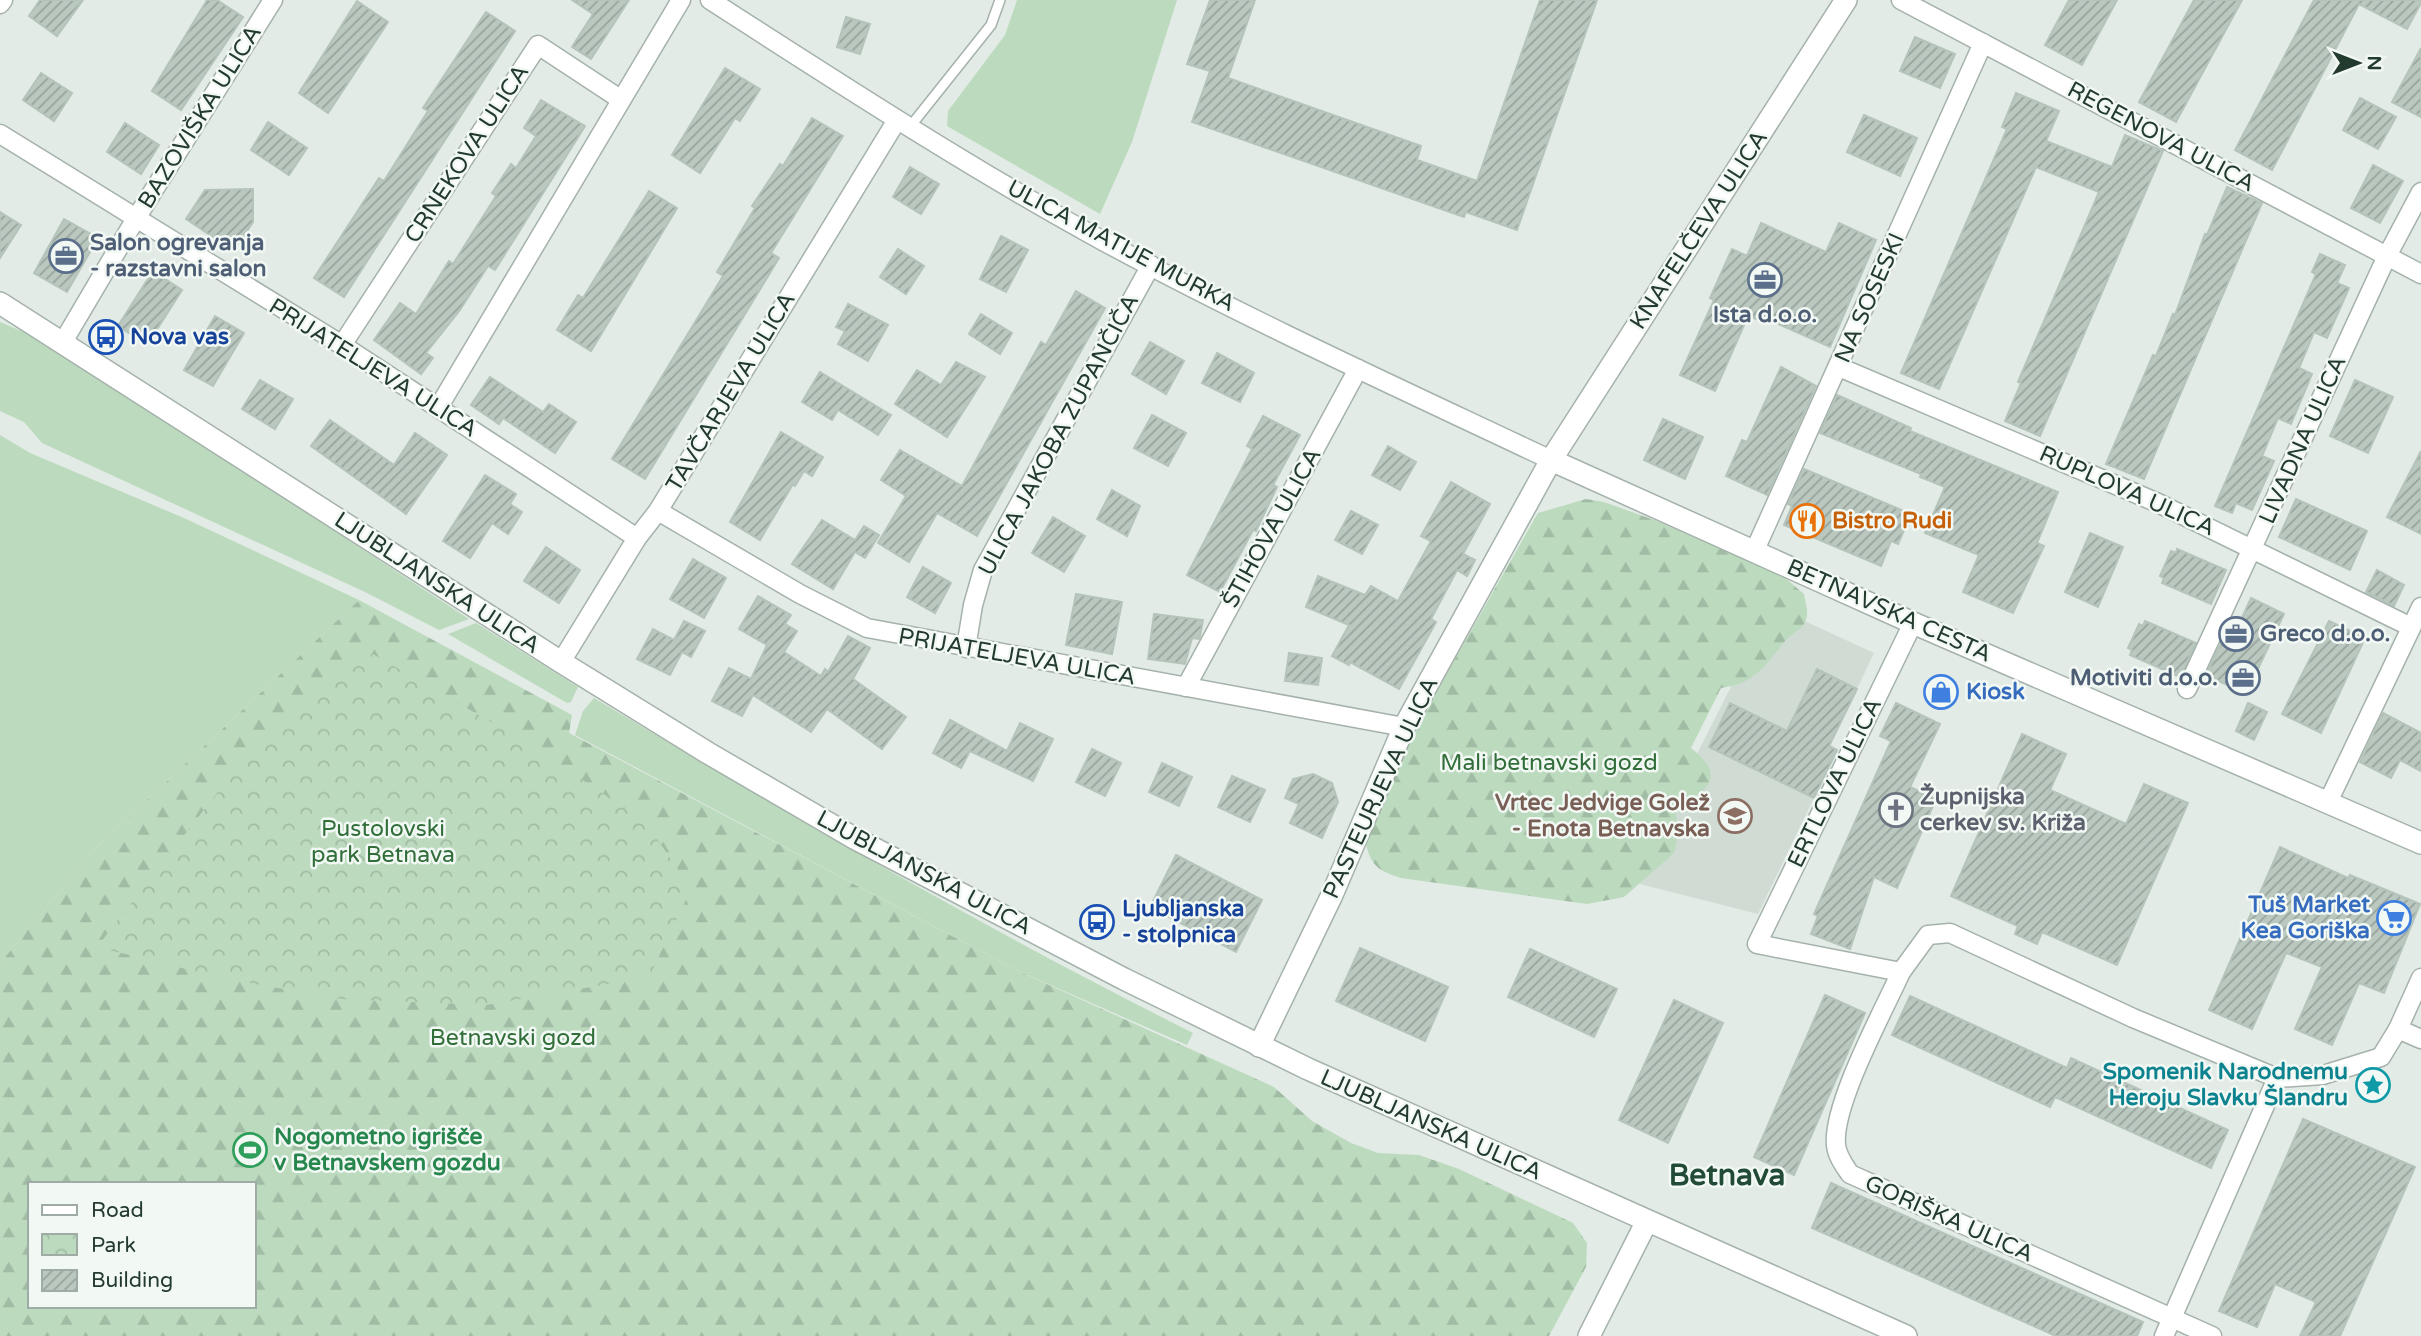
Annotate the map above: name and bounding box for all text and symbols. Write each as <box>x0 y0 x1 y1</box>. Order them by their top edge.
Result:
street label: BAZOVIŠKA ULICA <box>132 20 268 214</box>
north arrow <box>2323 28 2393 98</box>
text: N <box>2363 55 2385 71</box>
street label: CRNEKOVA ULICA <box>399 60 535 248</box>
street label: REGENOVA ULICA <box>2062 76 2260 198</box>
street label: KNAFELČEVA ULICA <box>1624 125 1774 335</box>
street label: ULICA MATIJE MURKA <box>1002 174 1240 318</box>
place label: Salon ogrevanja - razstavni salon <box>90 229 267 283</box>
street label: NA SOSESKI <box>1829 229 1911 367</box>
office icon: Salon ogrevanja - razstavni salon <box>47 237 85 275</box>
office icon: Ista d.o.o. <box>1746 261 1784 299</box>
street label: TAVČARJEVA ULICA <box>660 287 802 497</box>
street label: ULICA JAKOBA ZUPANČIČA <box>973 290 1145 580</box>
street label: PRIJATELJEVA ULICA <box>264 292 482 444</box>
place label: Ista d.o.o. <box>1713 301 1817 329</box>
bus stop icon: Nova vas <box>87 318 125 356</box>
place label: Nova vas <box>130 323 229 351</box>
street label: LIVADNA ULICA <box>2253 352 2353 528</box>
street label: RUPLOVA ULICA <box>2035 440 2219 542</box>
street label: ŠTIHOVA ULICA <box>1217 443 1327 613</box>
restaurant icon: Bistro Rudi <box>1788 502 1826 540</box>
street label: LJUBLJANSKA ULICA <box>329 506 545 660</box>
place label: Bistro Rudi <box>1832 507 1952 535</box>
street label: BETNAVSKA CESTA <box>1782 553 1996 669</box>
office icon: Greco d.o.o. <box>2217 615 2255 653</box>
place label: Greco d.o.o. <box>2260 620 2391 648</box>
street label: PRIJATELJEVA ULICA <box>896 622 1138 692</box>
office icon: Motiviti d.o.o. <box>2224 659 2262 697</box>
place label: Motiviti d.o.o. <box>2070 664 2218 692</box>
street label: PASTEURJEVA ULICA <box>1317 673 1445 903</box>
shop icon: Kiosk <box>1922 673 1960 711</box>
place label: Kiosk <box>1966 678 2025 706</box>
street label: ERTLOVA ULICA <box>1782 694 1888 872</box>
park label: Mali betnavski gozd <box>1440 749 1658 777</box>
place label: Župnijska cerkev sv. Križa <box>1920 783 2086 837</box>
place label: Vrtec Jedvige Golež - Enota Betnavska <box>1495 789 1710 843</box>
church icon: Župnijska cerkev sv. Križa <box>1877 791 1915 829</box>
school or university icon: Vrtec Jedvige Golež - Enota Betnavska <box>1716 797 1754 835</box>
street label: LJUBLJANSKA ULICA <box>812 804 1036 942</box>
park label: Pustolovski park Betnava <box>311 815 455 869</box>
place label: Tuš Market Kea Goriška <box>2240 891 2370 945</box>
place label: Ljubljanska - stolpnica <box>1122 895 1244 949</box>
supermarket icon: Tuš Market Kea Goriška <box>2375 899 2413 937</box>
bus stop icon: Ljubljanska - stolpnica <box>1078 903 1116 941</box>
park label: Betnavski gozd <box>430 1024 596 1052</box>
place label: Spomenik Narodnemu Heroju Slavku Šlandru <box>2103 1058 2348 1112</box>
street label: LJUBLJANSKA ULICA <box>1316 1063 1546 1187</box>
place icon: Spomenik Narodnemu Heroju Slavku Šlandru <box>2354 1066 2392 1104</box>
place label: Nogometno igrišče v Betnavskem gozdu <box>274 1123 501 1177</box>
sports icon: Nogometno igrišče v Betnavskem gozdu <box>231 1131 269 1169</box>
district label: Betnava <box>1669 1157 1785 1194</box>
street label: GORIŠKA ULICA <box>1860 1169 2038 1269</box>
legend <box>28 1182 256 1308</box>
text: Road <box>91 1198 144 1223</box>
text: Park <box>91 1233 136 1258</box>
text: Building <box>91 1268 173 1293</box>

